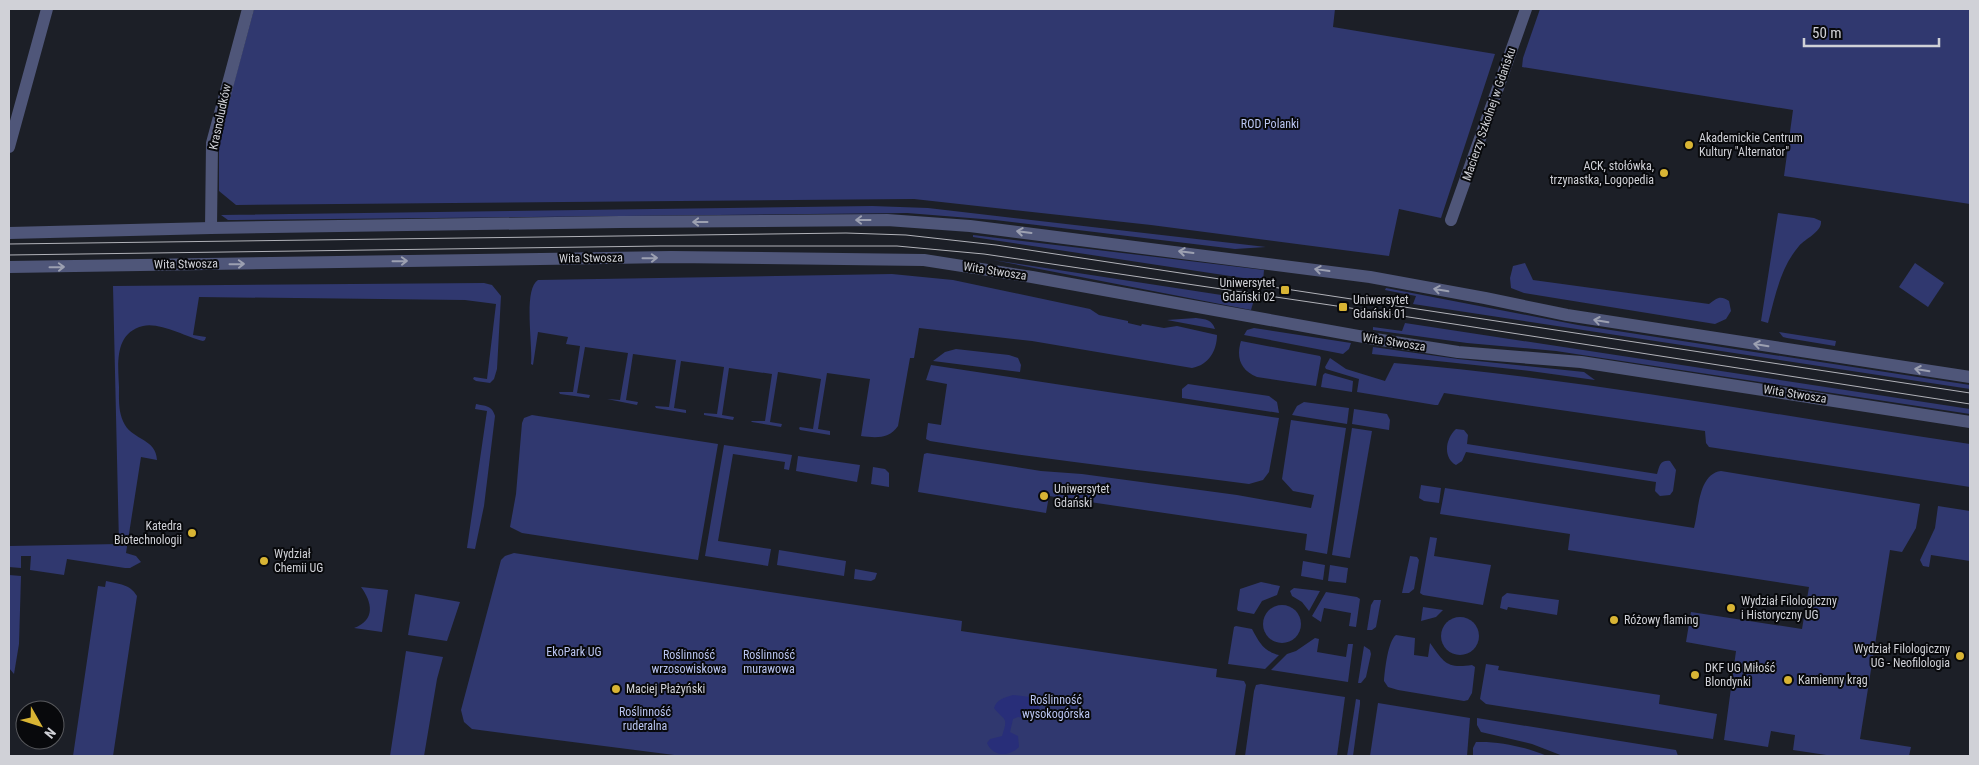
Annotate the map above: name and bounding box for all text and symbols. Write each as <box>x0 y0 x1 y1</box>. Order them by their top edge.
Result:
scale bar <box>1804 15 1939 47</box>
text: 50 m <box>1812 24 1842 42</box>
street label: Macierzy Szkolnej w Gdańsku <box>1460 45 1518 182</box>
street label: Krasnoludków <box>206 83 234 151</box>
park label: ROD Polanki <box>1241 117 1299 131</box>
place label: Akademickie Centrum Kultury "Alternator" <box>1699 131 1803 159</box>
marker: Akademickie Centrum Kultury "Alternator" <box>1683 139 1695 151</box>
place label: ACK, stołówka, trzynastka, Logopedia <box>1550 159 1654 187</box>
marker: ACK, stołówka, trzynastka, Logopedia <box>1658 167 1670 179</box>
one-way arrow <box>855 216 871 225</box>
one-way arrow <box>692 217 708 226</box>
one-way arrow <box>1017 227 1033 237</box>
one-way arrow <box>1178 247 1194 257</box>
street label: Wita Stwosza <box>559 250 623 266</box>
one-way arrow <box>642 253 658 263</box>
street label: Wita Stwosza <box>154 256 218 272</box>
one-way arrow <box>392 256 408 266</box>
one-way arrow <box>229 259 245 268</box>
street label: Wita Stwosza <box>962 259 1028 283</box>
one-way arrow <box>49 262 65 271</box>
one-way arrow <box>1314 265 1330 275</box>
place label: Uniwersytet Gdański 02 <box>1219 276 1275 304</box>
marker: Uniwersytet Gdański 02 <box>1279 284 1291 296</box>
one-way arrow <box>1434 284 1450 294</box>
place label: Uniwersytet Gdański 01 <box>1353 293 1409 321</box>
marker: Uniwersytet Gdański 01 <box>1337 301 1349 313</box>
one-way arrow <box>1593 315 1609 325</box>
street label: Wita Stwosza <box>1361 330 1427 354</box>
one-way arrow <box>1754 340 1770 350</box>
one-way arrow <box>1914 364 1930 374</box>
street label: Wita Stwosza <box>1762 382 1828 406</box>
place label: Uniwersytet Gdański <box>1054 482 1110 510</box>
marker: Uniwersytet Gdański <box>1038 490 1050 502</box>
place label: Katedra Biotechnologii <box>114 519 182 547</box>
marker: Katedra Biotechnologii <box>186 527 198 539</box>
place label: Wydział Chemii UG <box>274 547 323 575</box>
marker: Wydział Chemii UG <box>258 555 270 567</box>
place label: Wydział Filologiczny i Historyczny UG <box>1741 594 1837 622</box>
marker: Wydział Filologiczny i Historyczny UG <box>1725 602 1737 614</box>
place label: Różowy flaming <box>1624 613 1698 627</box>
marker: Różowy flaming <box>1608 614 1620 626</box>
place label: Wydział Filologiczny UG - Neofilologia <box>1854 642 1950 670</box>
park label: EkoPark UG <box>546 645 602 659</box>
park label: Roślinność wrzosowiskowa <box>651 648 727 676</box>
park label: Roślinność murawowa <box>743 648 795 676</box>
marker: Wydział Filologiczny UG - Neofilologia <box>1954 650 1966 662</box>
place label: DKF UG Miłość Blondynki <box>1705 661 1776 689</box>
marker: DKF UG Miłość Blondynki <box>1689 669 1701 681</box>
place label: Kamienny krąg <box>1798 673 1868 687</box>
marker: Kamienny krąg <box>1782 674 1794 686</box>
place label: Maciej Płażyński <box>626 682 705 696</box>
marker: Maciej Płażyński <box>610 683 622 695</box>
park label: Roślinność wysokogórska <box>1022 693 1090 721</box>
north arrow <box>15 700 65 750</box>
park label: Roślinność ruderalna <box>619 705 671 733</box>
text: N <box>41 725 59 742</box>

